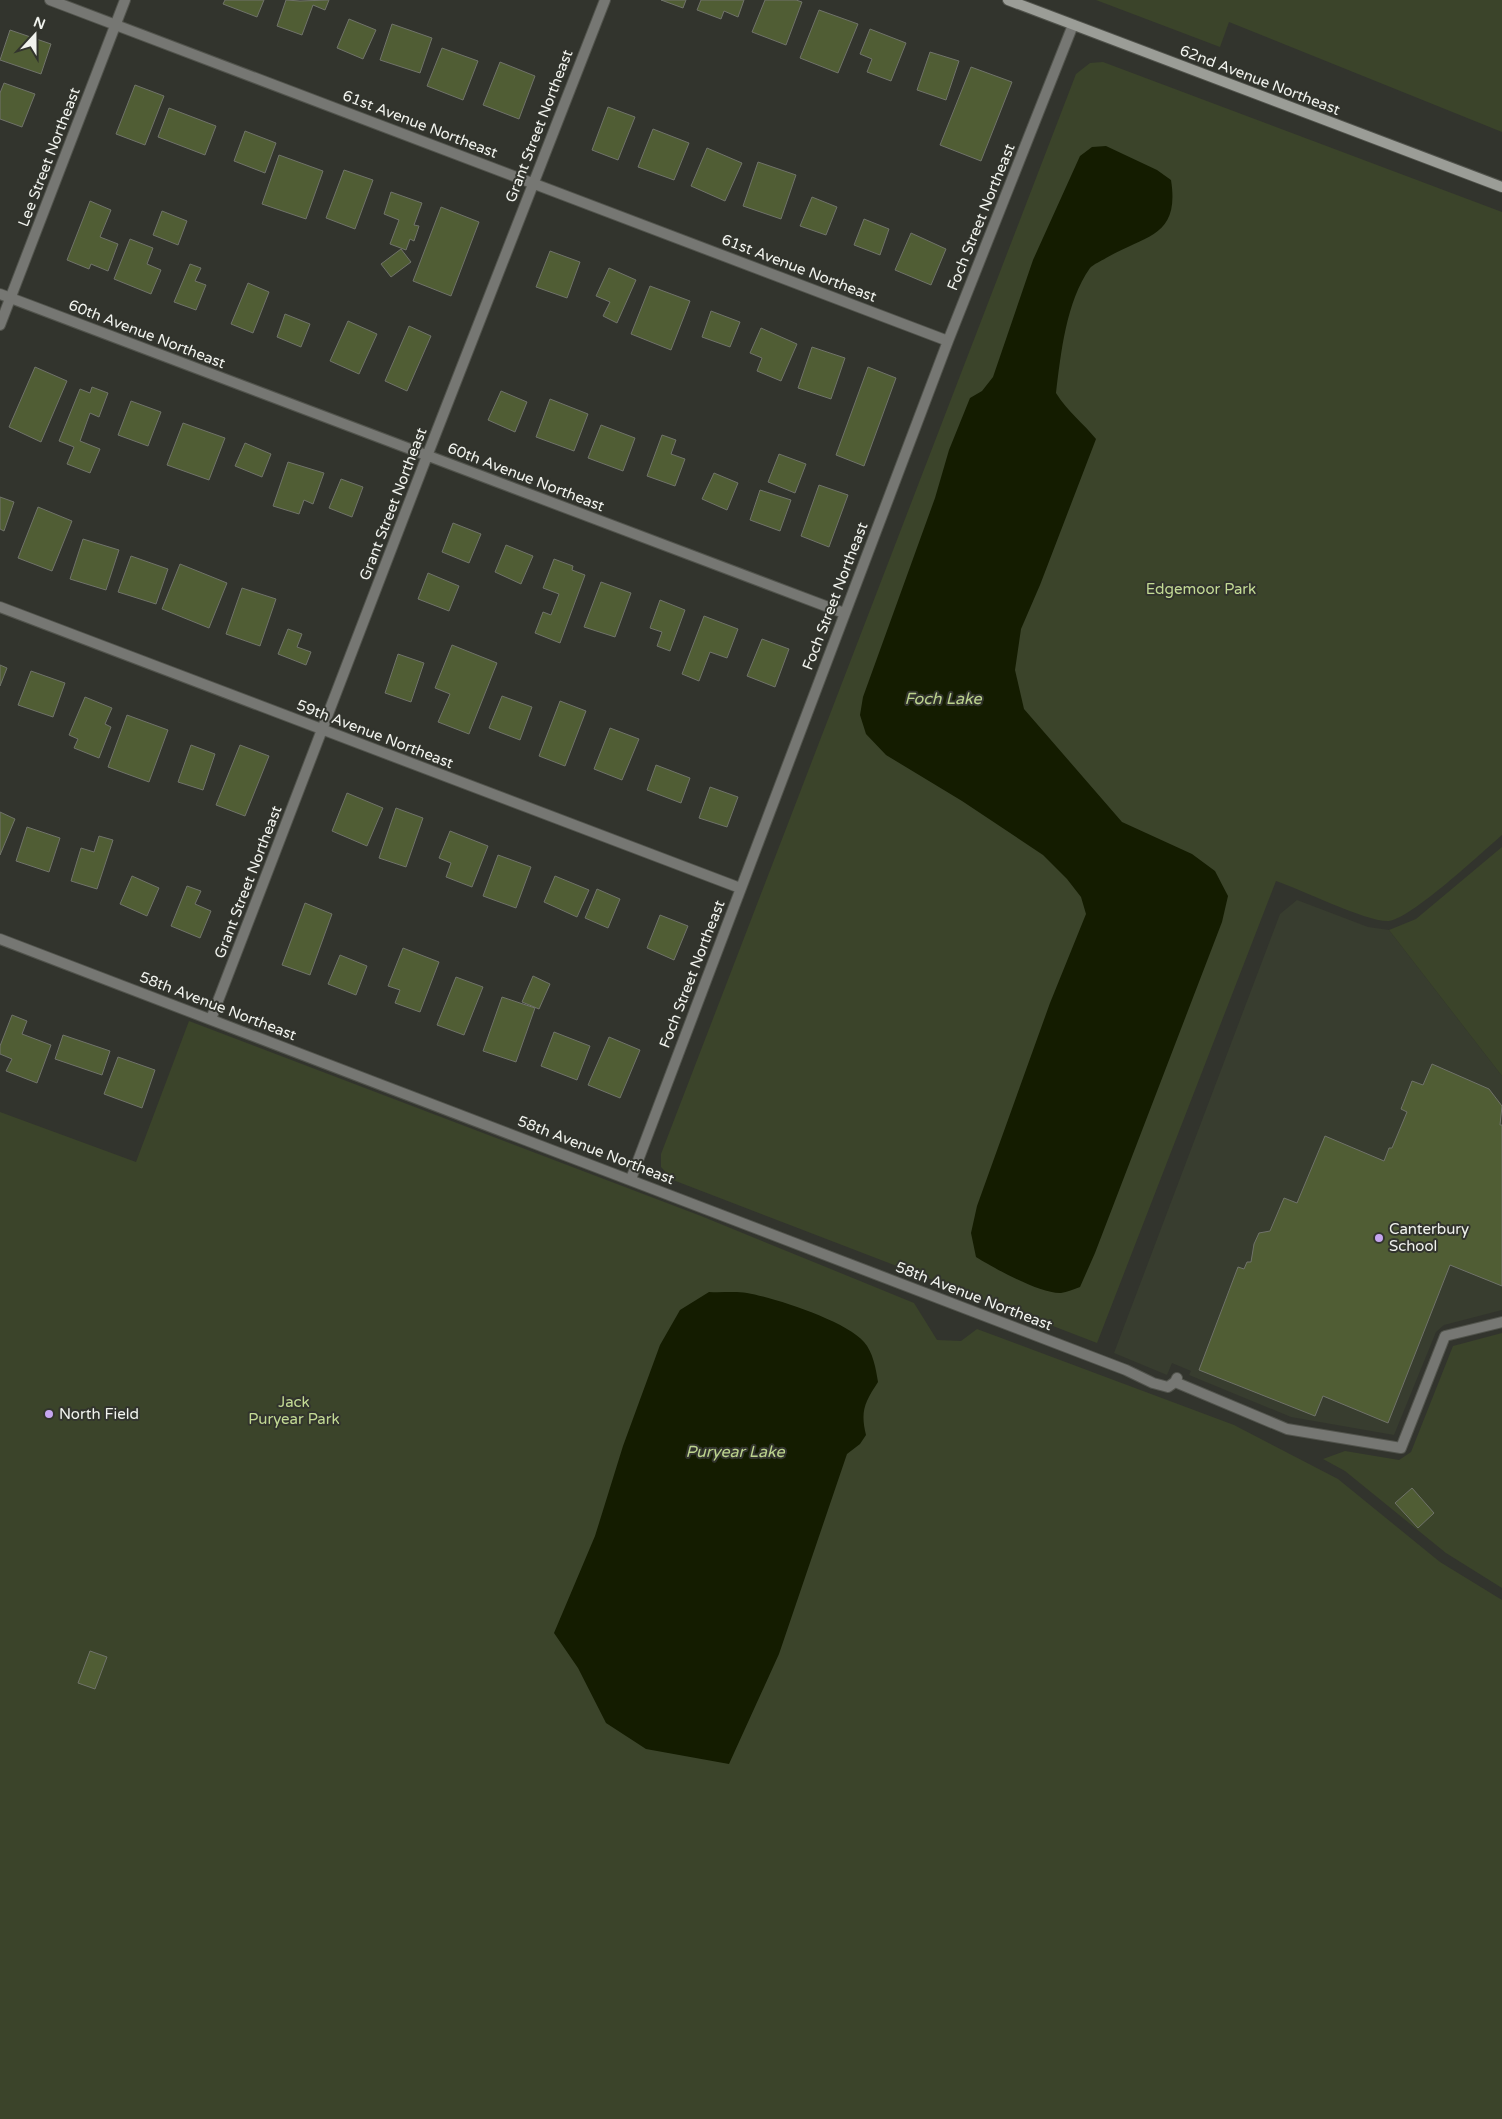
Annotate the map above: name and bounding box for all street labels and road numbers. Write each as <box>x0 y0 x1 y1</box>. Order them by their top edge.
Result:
street label: 62nd Avenue Northeast <box>1177 41 1343 119</box>
street label: Grant Street Northeast <box>502 47 577 205</box>
street label: Lee Street Northeast <box>14 85 84 229</box>
street label: 61st Avenue Northeast <box>340 86 500 162</box>
street label: Foch Street Northeast <box>943 141 1019 293</box>
street label: 61st Avenue Northeast <box>719 230 879 306</box>
street label: 60th Avenue Northeast <box>66 296 228 372</box>
street label: Grant Street Northeast <box>356 425 431 583</box>
street label: 60th Avenue Northeast <box>445 439 607 515</box>
street label: Foch Street Northeast <box>799 519 872 672</box>
street label: 59th Avenue Northeast <box>294 696 456 772</box>
street label: Grant Street Northeast <box>211 803 286 961</box>
street label: Foch Street Northeast <box>656 897 729 1050</box>
street label: 58th Avenue Northeast <box>137 968 299 1044</box>
street label: 58th Avenue Northeast <box>515 1112 677 1188</box>
street label: 58th Avenue Northeast <box>893 1258 1055 1334</box>

